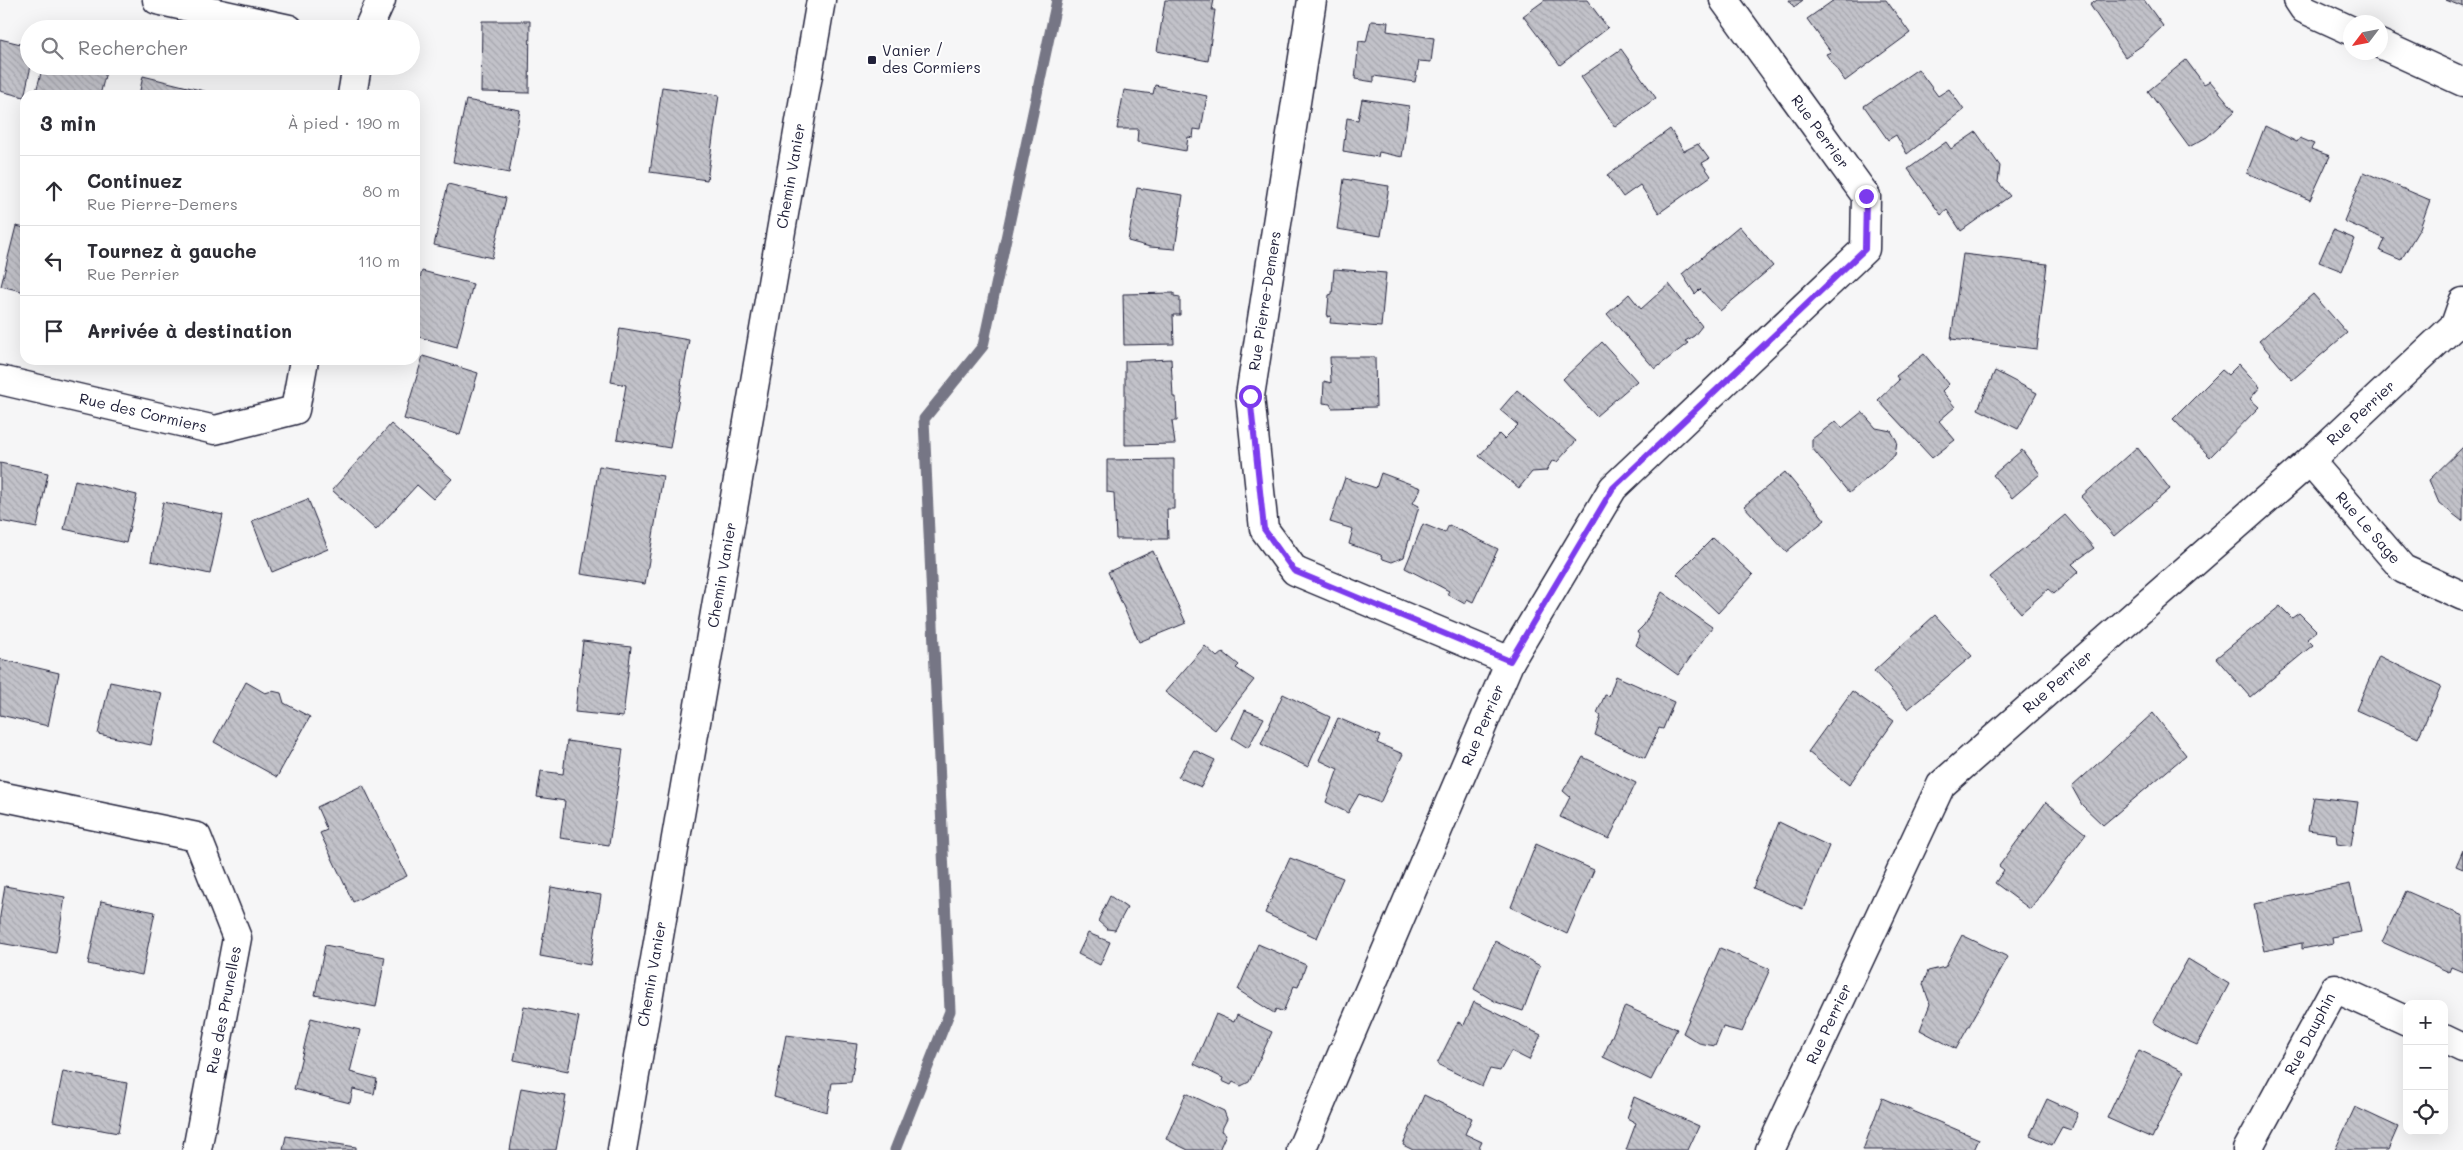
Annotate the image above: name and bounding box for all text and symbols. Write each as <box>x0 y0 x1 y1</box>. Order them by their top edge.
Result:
north arrow <box>2343 15 2388 60</box>
search box <box>20 20 420 75</box>
icon: search <box>38 34 66 62</box>
text: Rechercher <box>78 35 188 60</box>
place label: Vanier / des Cormiers <box>882 40 981 77</box>
marker: Vanier / des Cormiers <box>866 54 878 66</box>
street label: Rue Perrier <box>1787 90 1854 172</box>
text: 3 min <box>40 109 96 136</box>
text: À pied · 190 m <box>287 112 400 133</box>
street label: Chemin Vanier <box>771 121 809 230</box>
text: Continuez <box>87 168 182 193</box>
icon: ahead <box>40 177 68 205</box>
text: 80 m <box>363 180 400 201</box>
route end <box>1855 185 1878 208</box>
text: Rue Pierre-Demers <box>87 193 238 214</box>
street label: Rue Pierre-Demers <box>1243 230 1285 372</box>
text: Tournez à gauche <box>87 238 256 263</box>
icon: left <box>40 247 68 275</box>
text: 110 m <box>358 250 400 271</box>
text: Rue Perrier <box>87 263 180 284</box>
icon: arrive <box>40 317 68 345</box>
text: Arrivée à destination <box>87 318 292 343</box>
street label: Rue Perrier <box>2322 375 2399 449</box>
route start <box>1239 385 1262 408</box>
street label: Rue des Cormiers <box>77 388 209 436</box>
street label: Rue Le Sage <box>2332 487 2406 568</box>
street label: Chemin Vanier <box>702 520 740 629</box>
street label: Rue Perrier <box>2018 645 2097 717</box>
street label: Rue Perrier <box>1456 681 1508 768</box>
street label: Chemin Vanier <box>632 919 670 1028</box>
street label: Rue des Prunelles <box>201 944 245 1075</box>
street label: Rue Perrier <box>1801 980 1856 1067</box>
street label: Rue Dauphin <box>2279 989 2339 1078</box>
map controls <box>2403 1000 2448 1135</box>
button: + <box>2403 1000 2448 1045</box>
button: − <box>2403 1045 2448 1090</box>
button: locate <box>2403 1090 2448 1135</box>

